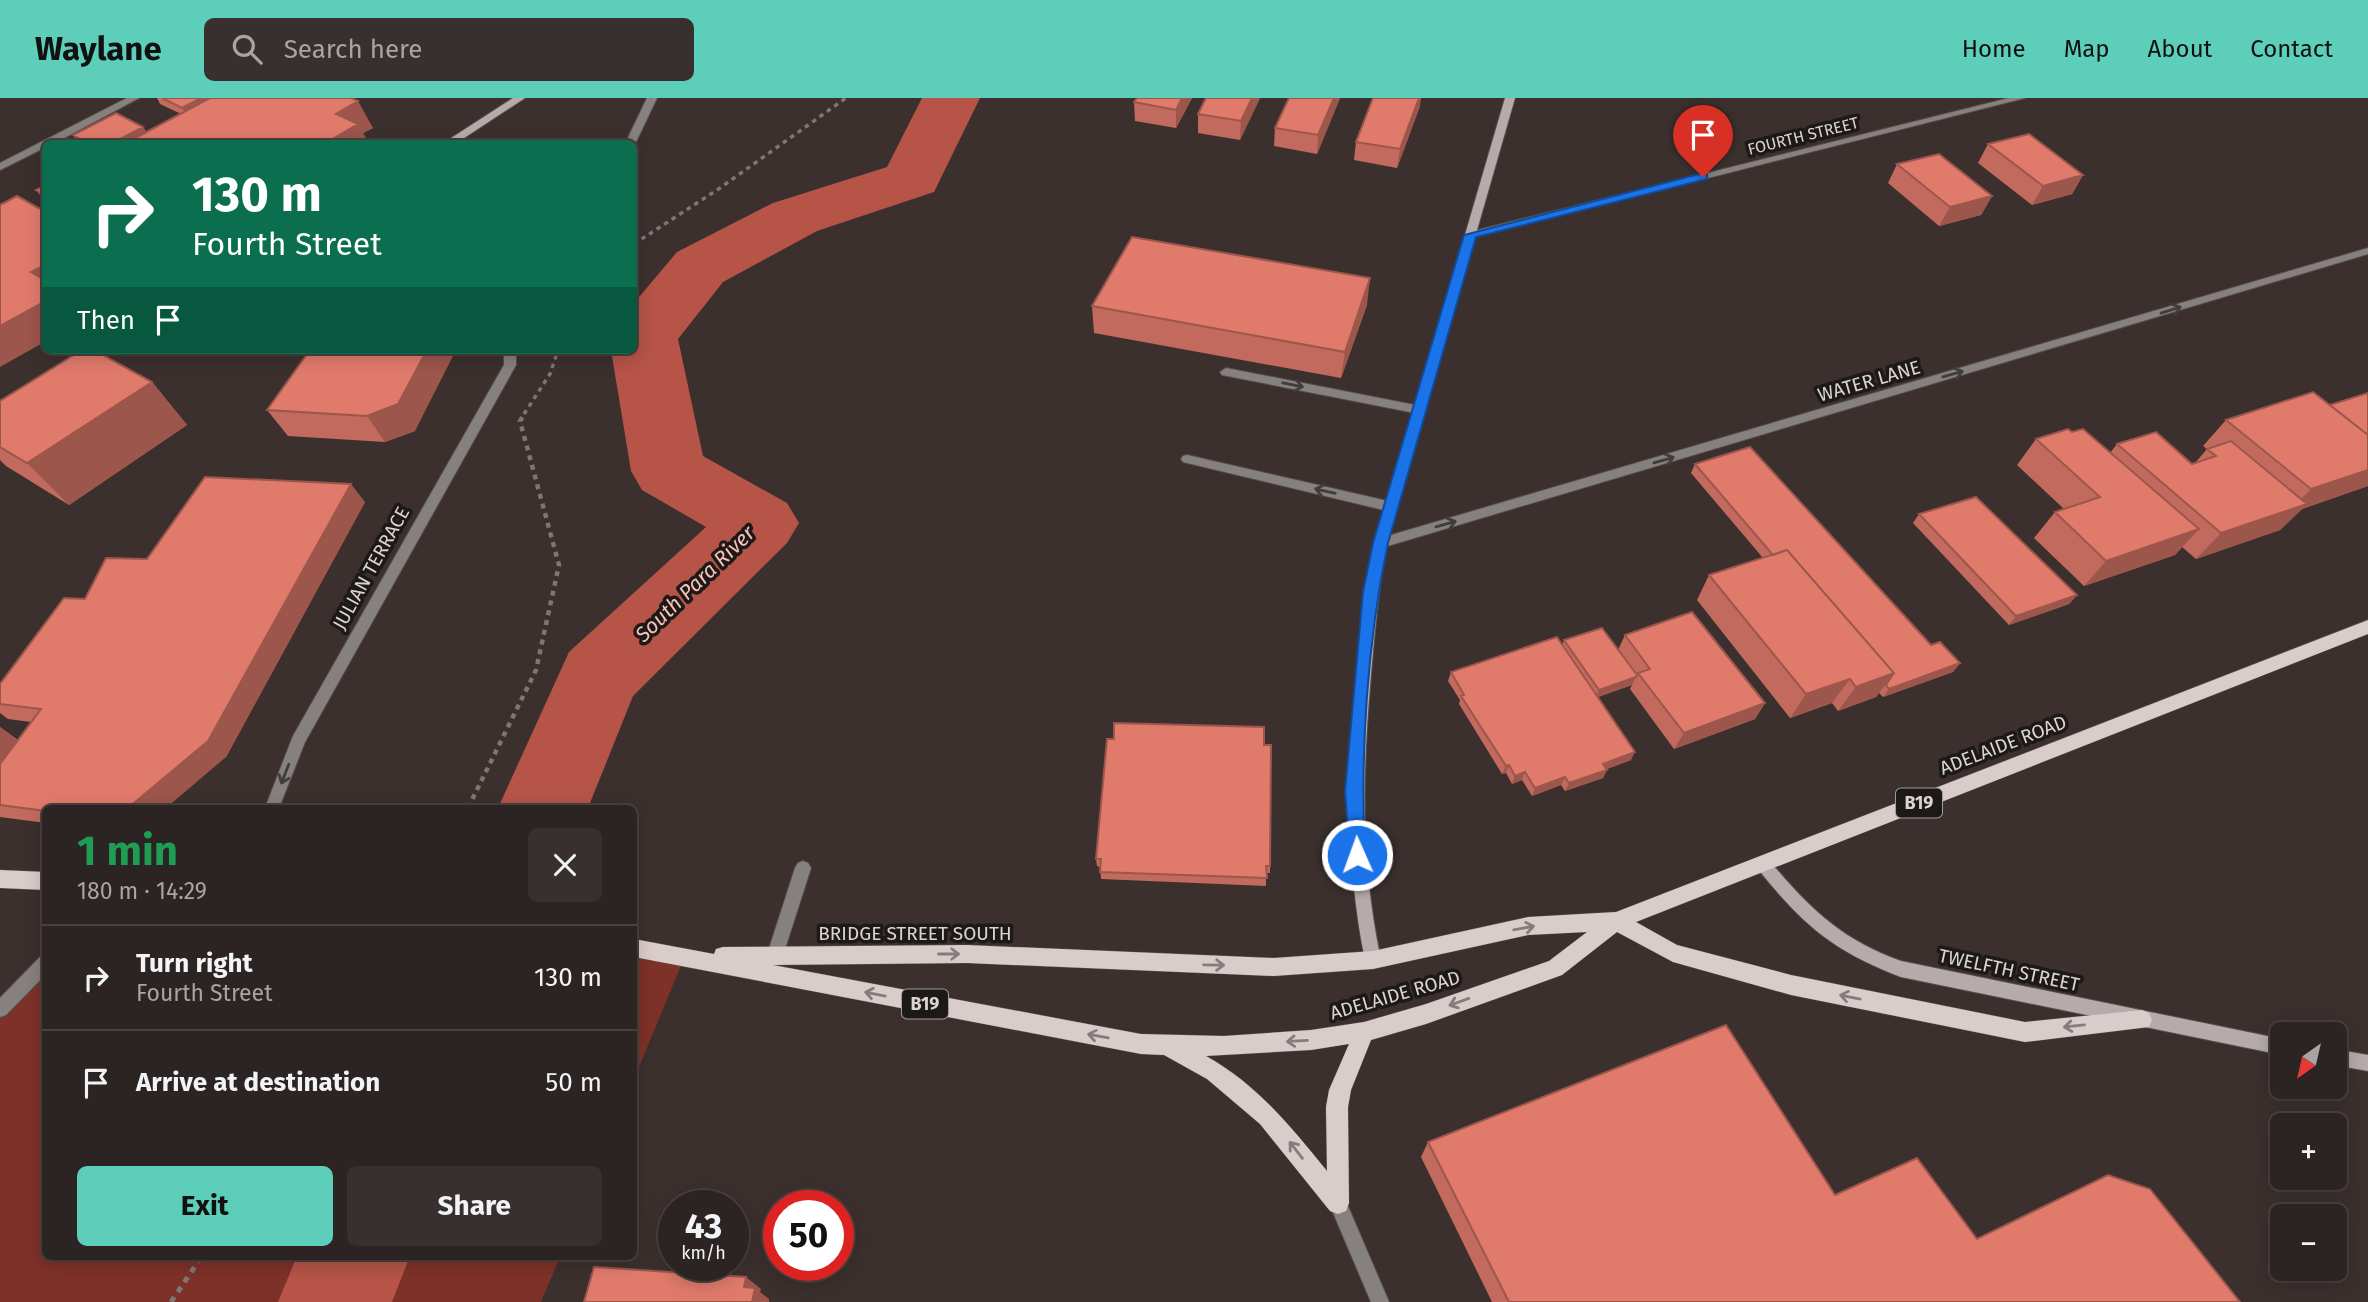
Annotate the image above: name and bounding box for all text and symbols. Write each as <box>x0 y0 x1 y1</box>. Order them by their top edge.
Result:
search box <box>204 18 694 81</box>
text: Waylane <box>35 29 162 69</box>
icon: search <box>228 30 266 68</box>
text: Search here <box>284 34 423 65</box>
text: Home <box>1962 35 2026 63</box>
text: Map <box>2064 35 2110 63</box>
text: About <box>2148 35 2212 63</box>
text: Contact <box>2250 35 2333 63</box>
pin <box>1673 105 1733 177</box>
street label: FOURTH STREET <box>1746 113 1861 159</box>
icon: arrive <box>1684 116 1722 154</box>
text: 130 m <box>192 165 322 224</box>
icon: right <box>77 168 168 259</box>
text: Fourth Street <box>192 225 382 263</box>
icon: arrive <box>149 301 187 339</box>
one-way arrow <box>2160 302 2182 315</box>
text: Then <box>77 305 135 336</box>
street label: WATER LANE <box>1815 355 1923 407</box>
one-way arrow <box>1942 367 1964 380</box>
one-way arrow <box>1281 379 1304 392</box>
one-way arrow <box>1653 452 1675 465</box>
one-way arrow <box>1314 484 1337 497</box>
street label: JULIAN TERRACE <box>328 503 414 633</box>
one-way arrow <box>1435 517 1457 530</box>
water label: South Para River <box>629 520 761 648</box>
street label: ADELAIDE ROAD <box>1936 710 2070 780</box>
one-way arrow <box>278 763 290 785</box>
road number: B19 <box>1896 788 1942 818</box>
position arrow <box>1320 818 1394 892</box>
text: 1 min <box>77 826 178 876</box>
button: close <box>528 828 602 902</box>
text: 180 m · 14:29 <box>77 877 207 905</box>
one-way arrow <box>1512 920 1535 934</box>
street label: BRIDGE STREET SOUTH <box>818 922 1012 945</box>
street label: TWELFTH STREET <box>1936 944 2082 996</box>
one-way arrow <box>937 947 960 961</box>
text: Turn right <box>136 948 253 979</box>
icon: right <box>77 959 115 997</box>
one-way arrow <box>1202 959 1225 972</box>
text: 130 m <box>534 962 602 993</box>
street label: ADELAIDE ROAD <box>1327 965 1463 1025</box>
text: Fourth Street <box>136 979 272 1007</box>
one-way arrow <box>864 987 887 1000</box>
road number: B19 <box>902 989 948 1018</box>
one-way arrow <box>1839 989 1862 1003</box>
one-way arrow <box>1449 997 1471 1010</box>
one-way arrow <box>2063 1020 2086 1033</box>
north arrow <box>2270 1022 2347 1099</box>
map controls <box>2270 1022 2347 1281</box>
one-way arrow <box>1087 1029 1110 1042</box>
one-way arrow <box>1286 1035 1309 1048</box>
icon: arrive <box>77 1064 115 1102</box>
text: Arrive at destination <box>136 1067 380 1098</box>
text: 50 m <box>545 1067 602 1098</box>
button: + <box>2270 1113 2347 1190</box>
one-way arrow <box>1288 1141 1304 1159</box>
button: Exit <box>77 1166 333 1246</box>
button: Share <box>347 1166 602 1246</box>
speed limit sign: 50 <box>763 1190 854 1281</box>
button: − <box>2270 1204 2347 1281</box>
text: 43 <box>685 1205 722 1247</box>
text: km/h <box>681 1242 726 1264</box>

